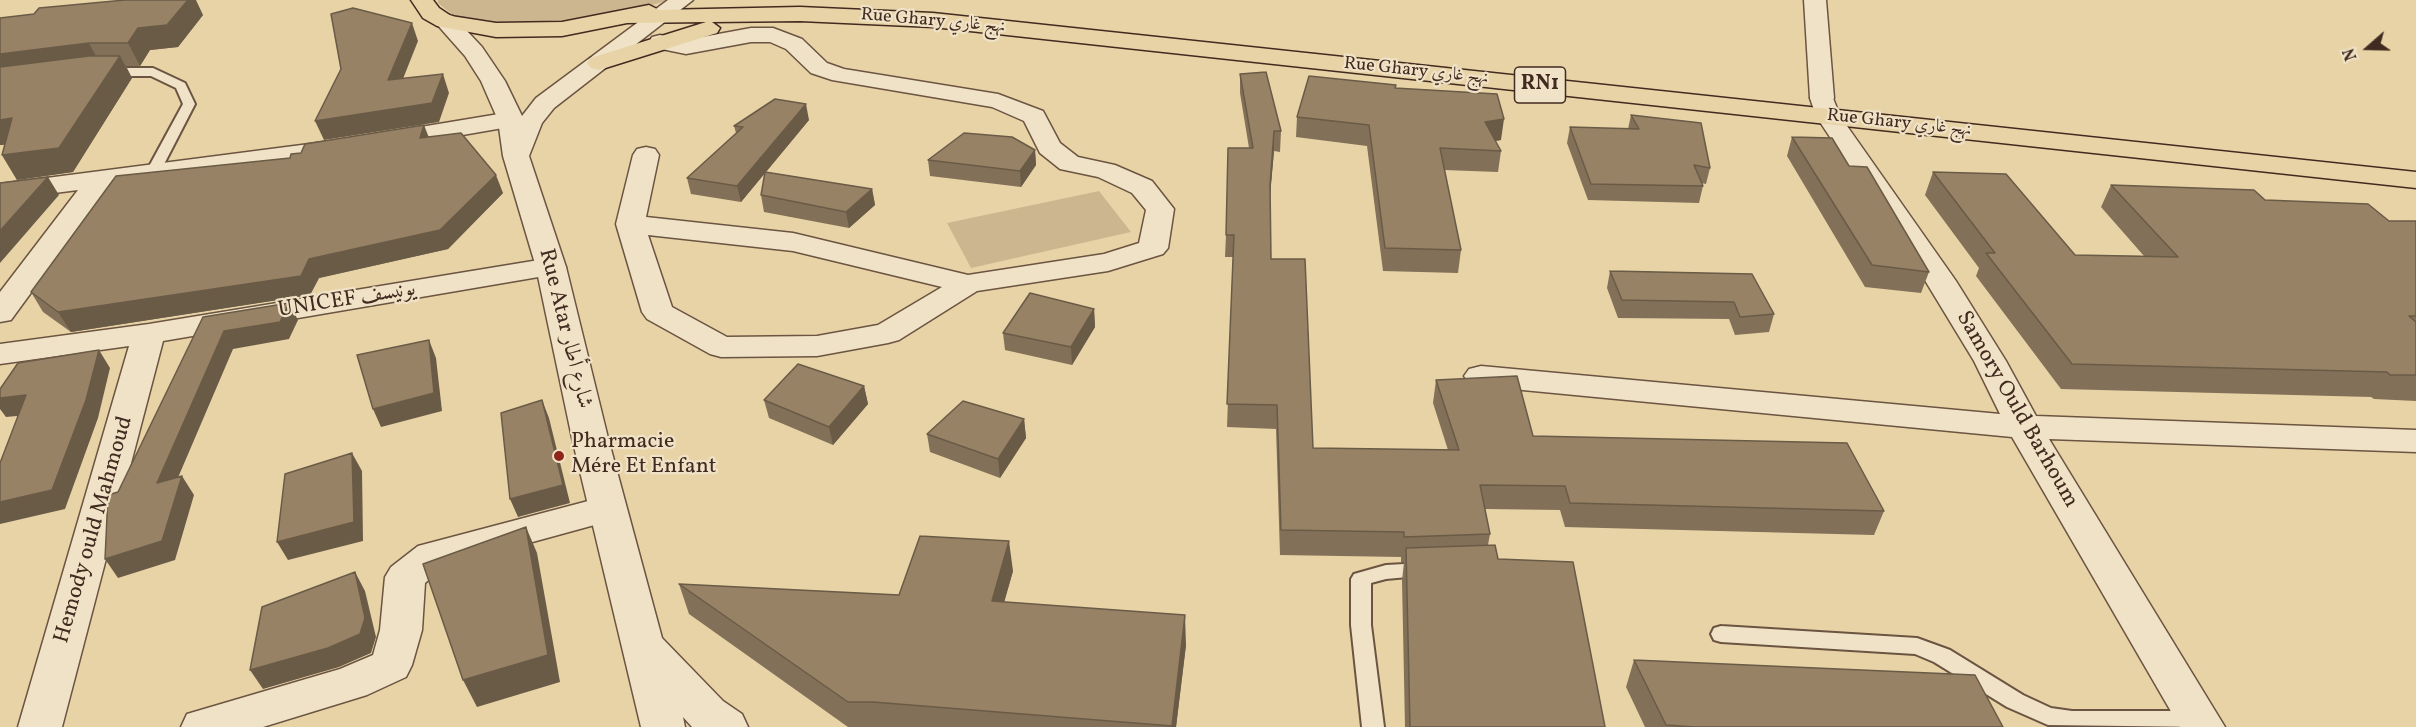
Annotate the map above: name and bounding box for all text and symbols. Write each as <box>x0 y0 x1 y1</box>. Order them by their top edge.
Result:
street label: Rue Ghary نهج غاري <box>860 5 1006 39</box>
north arrow <box>2338 18 2398 78</box>
text: N <box>2339 45 2363 63</box>
street label: Rue Ghary نهج غاري <box>1343 54 1489 90</box>
road number: RN1 <box>1514 67 1566 103</box>
street label: Rue Ghary نهج غاري <box>1826 106 1972 142</box>
street label: Rue Atar شارع أطار <box>531 246 597 412</box>
street label: UNICEF يونيسف <box>276 277 418 325</box>
street label: Samory Ould Barhoum <box>1949 307 2083 513</box>
street label: Hemody ould Mahmoud <box>50 413 140 647</box>
place label: Pharmacie Mére Et Enfant <box>571 430 717 482</box>
marker: Pharmacie Mére Et Enfant <box>552 449 566 463</box>

